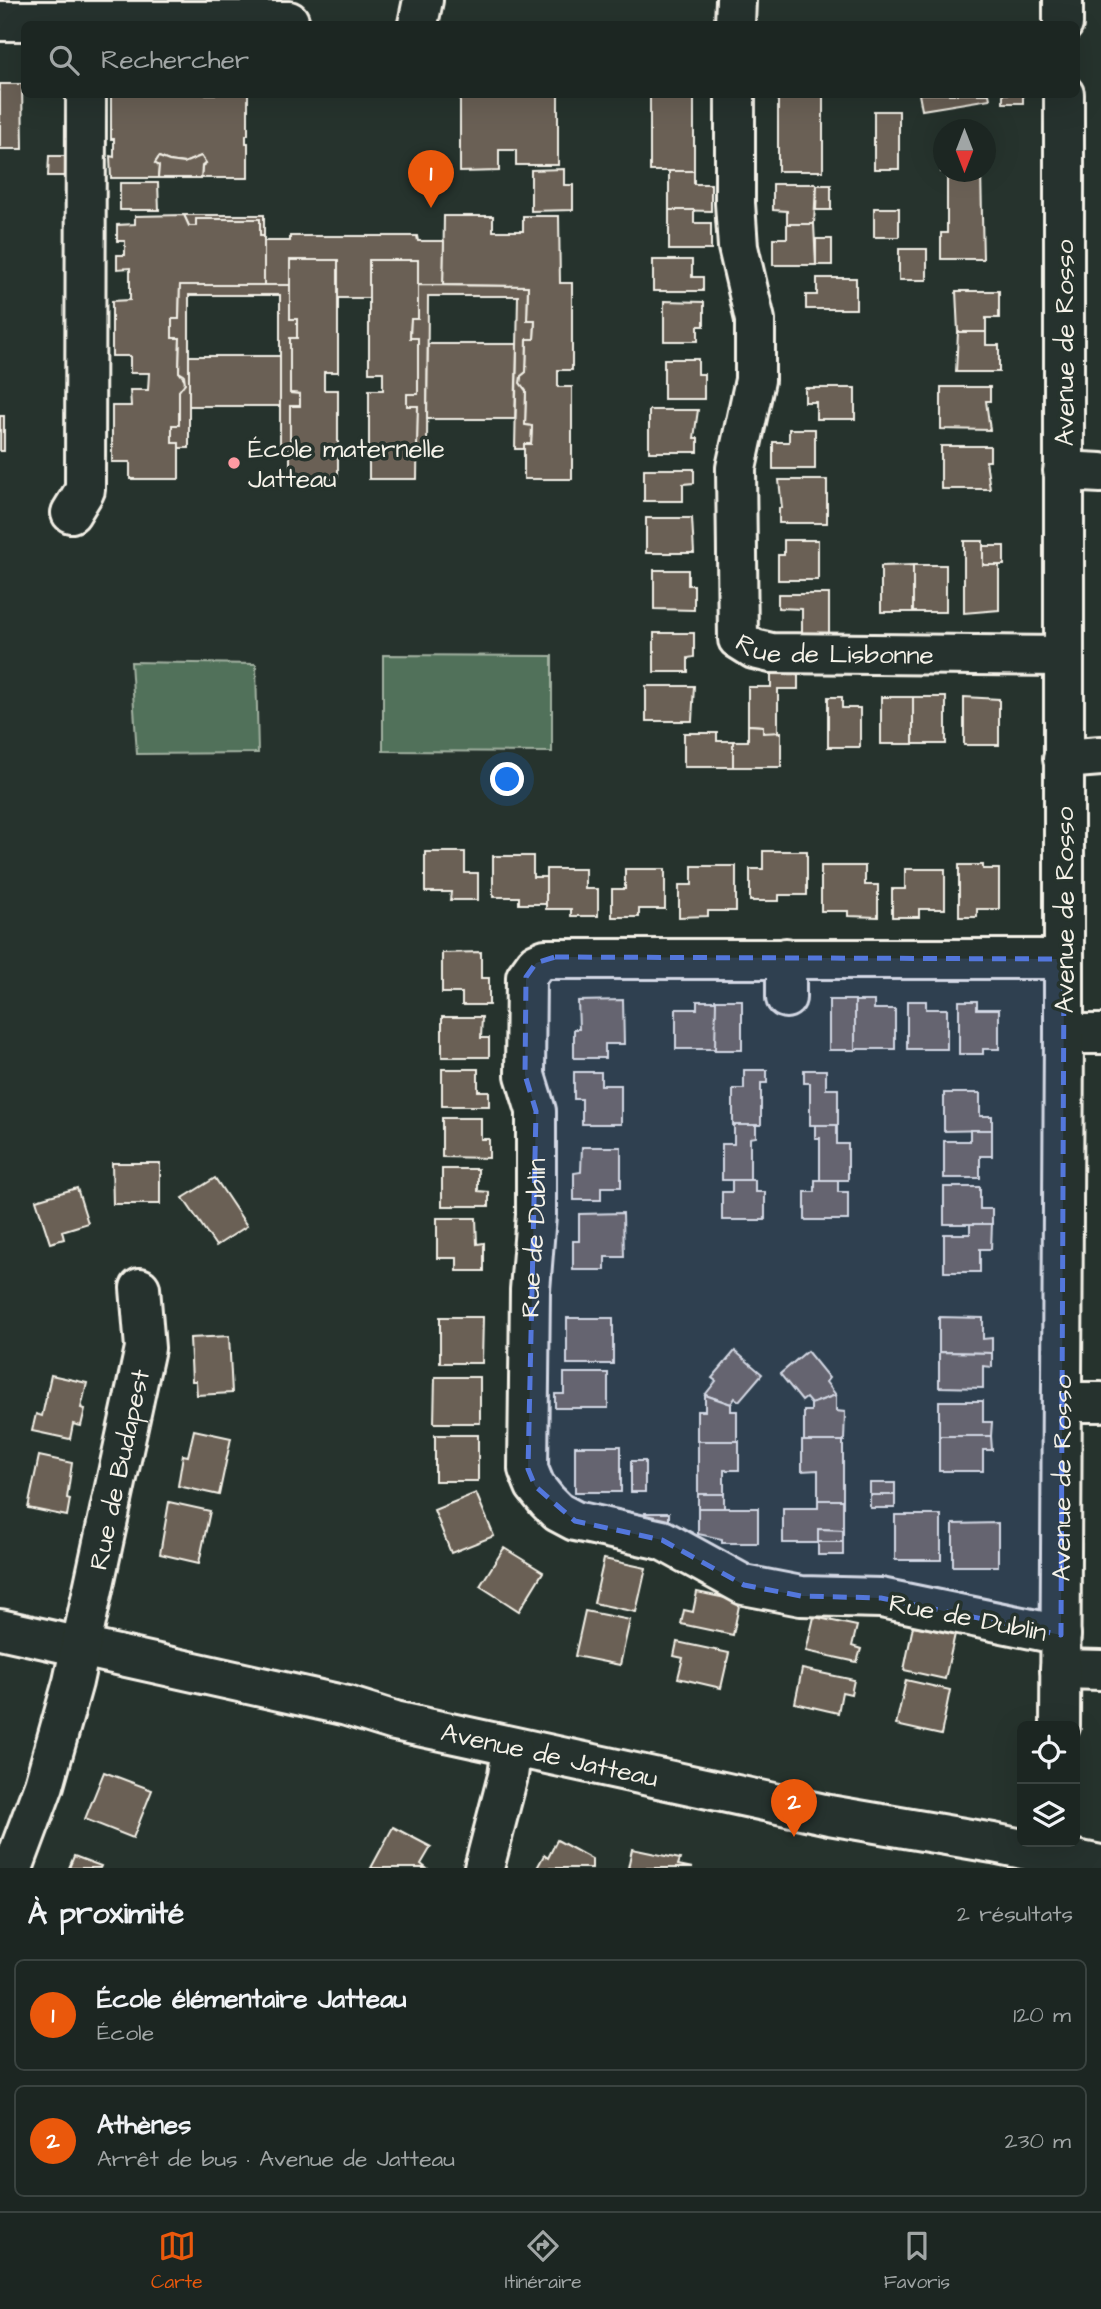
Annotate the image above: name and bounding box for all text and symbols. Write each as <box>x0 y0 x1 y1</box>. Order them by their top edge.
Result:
search box <box>21 21 1080 98</box>
icon: search <box>45 41 83 79</box>
text: Rechercher <box>101 42 249 78</box>
north arrow <box>933 119 996 182</box>
pin: 1 <box>408 150 454 208</box>
street label: Avenue de Rosso <box>1047 239 1083 446</box>
place label: École maternelle Jatteau <box>248 431 445 497</box>
marker: École maternelle Jatteau <box>226 455 242 471</box>
street label: Rue de Lisbonne <box>729 625 934 674</box>
your location <box>490 762 524 796</box>
street label: Avenue de Rosso <box>1047 806 1083 1013</box>
street label: Rue de Dublin <box>513 1158 556 1318</box>
street label: Rue de Budapest <box>81 1365 159 1573</box>
street label: Avenue de Rosso <box>1044 1374 1081 1581</box>
street label: Rue de Dublin <box>886 1585 1050 1651</box>
street label: Avenue de Jatteau <box>438 1714 661 1796</box>
map controls <box>1017 1721 1080 1847</box>
button: locate <box>1017 1721 1080 1784</box>
pin: 2 <box>771 1779 817 1837</box>
button: layers <box>1017 1784 1080 1847</box>
text: À proximité <box>28 1893 184 1935</box>
text: 2 résultats <box>957 1898 1073 1930</box>
text: École élémentaire Jatteau <box>97 1981 407 2017</box>
text: 1 <box>52 1999 54 2031</box>
text: 120 m <box>1013 1999 1071 2031</box>
text: École <box>97 2017 154 2049</box>
text: Athènes <box>97 2107 191 2143</box>
text: 2 <box>46 2125 60 2157</box>
text: 230 m <box>1005 2125 1071 2157</box>
text: Arrêt de bus · Avenue de Jatteau <box>97 2143 455 2175</box>
tab: Carte <box>151 2227 203 2296</box>
tab: Itinéraire <box>505 2227 582 2296</box>
tab: Favoris <box>884 2227 950 2296</box>

